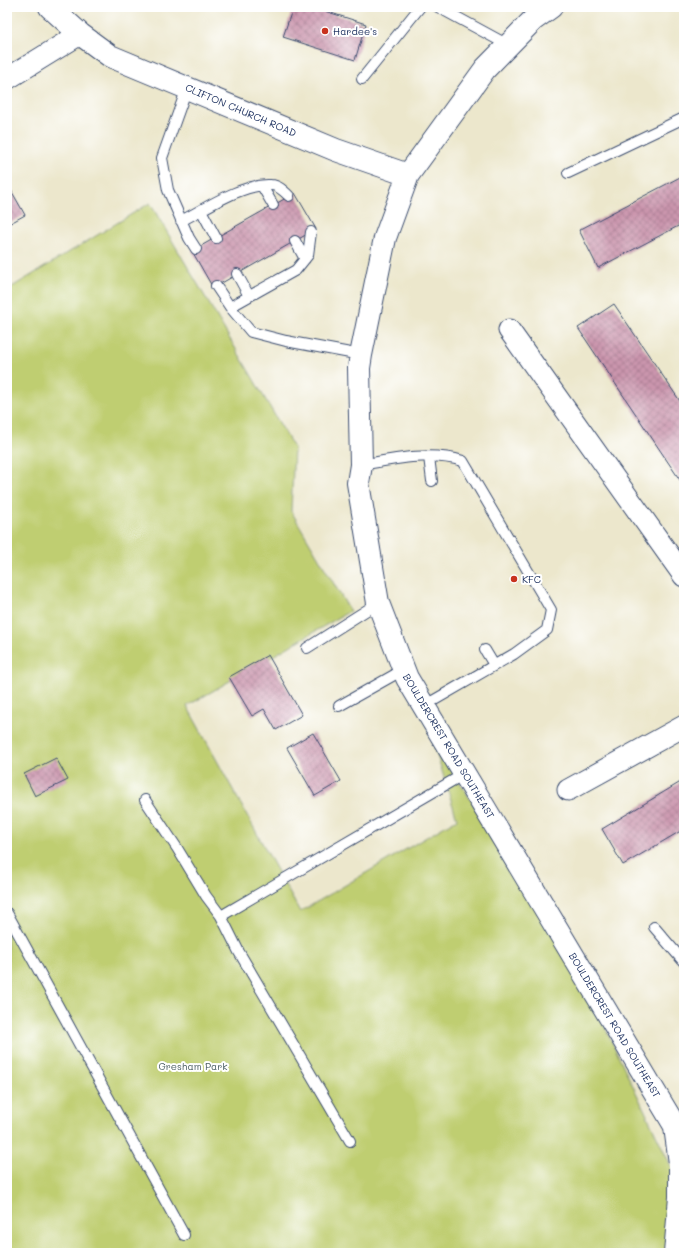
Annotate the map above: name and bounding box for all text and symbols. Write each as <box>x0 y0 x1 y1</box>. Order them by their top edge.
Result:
place label: Hardee's <box>333 24 377 38</box>
marker: Hardee's <box>320 26 330 36</box>
street label: CLIFTON CHURCH ROAD <box>183 80 299 140</box>
place label: KFC <box>522 572 541 586</box>
marker: KFC <box>509 574 519 584</box>
street label: BOULDERCREST ROAD SOUTHEAST <box>400 671 498 821</box>
street label: BOULDERCREST ROAD SOUTHEAST <box>566 950 664 1100</box>
park label: Gresham Park <box>158 1059 228 1073</box>

